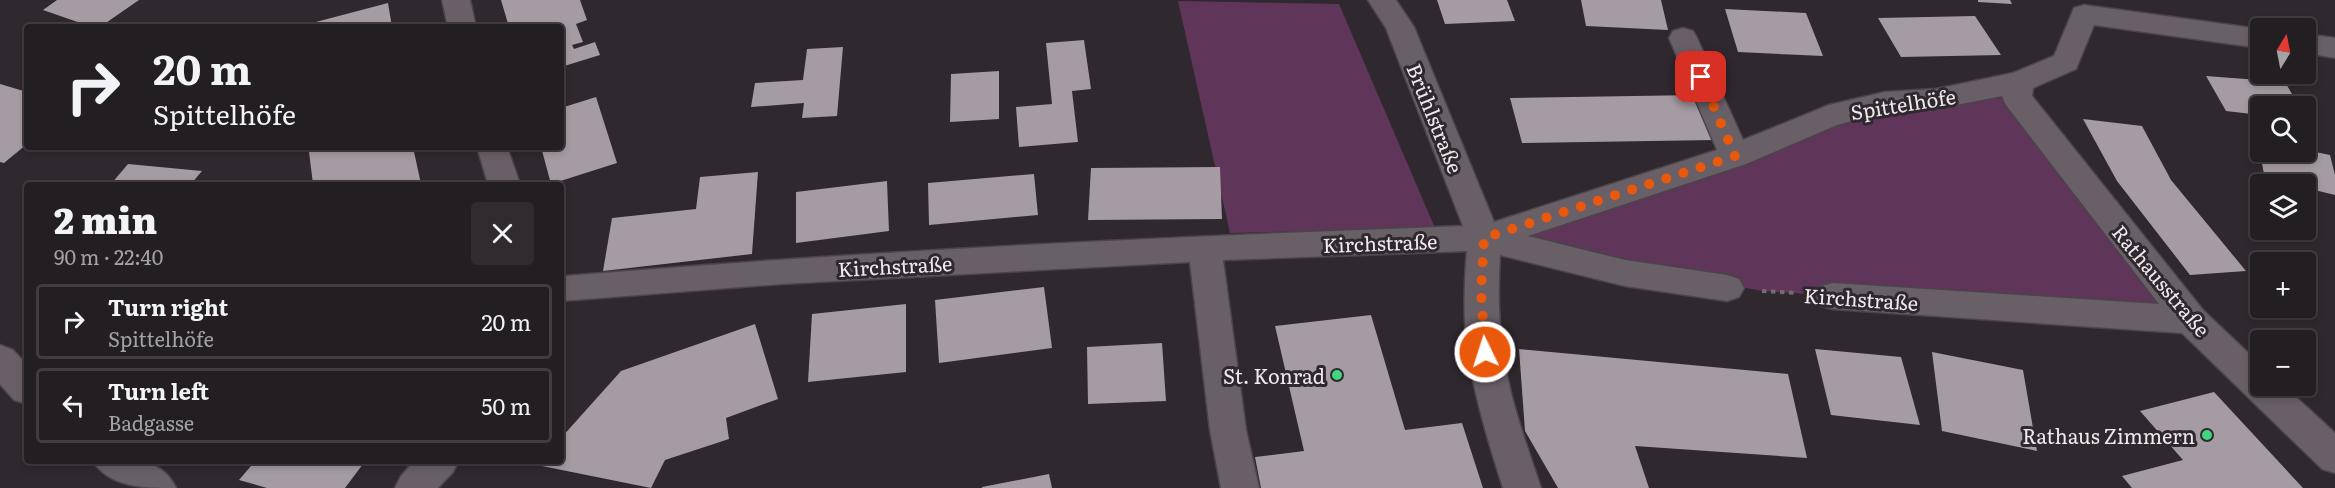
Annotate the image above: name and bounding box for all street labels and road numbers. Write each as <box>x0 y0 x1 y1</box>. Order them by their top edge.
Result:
street label: Brühlstraße <box>1400 59 1472 177</box>
street label: Spittelhöfe <box>1848 80 1958 126</box>
street label: Rathausstraße <box>2106 217 2218 343</box>
street label: Kirchstraße <box>1322 225 1438 259</box>
street label: Kirchstraße <box>837 247 953 283</box>
street label: Kirchstraße <box>1803 279 1919 317</box>

